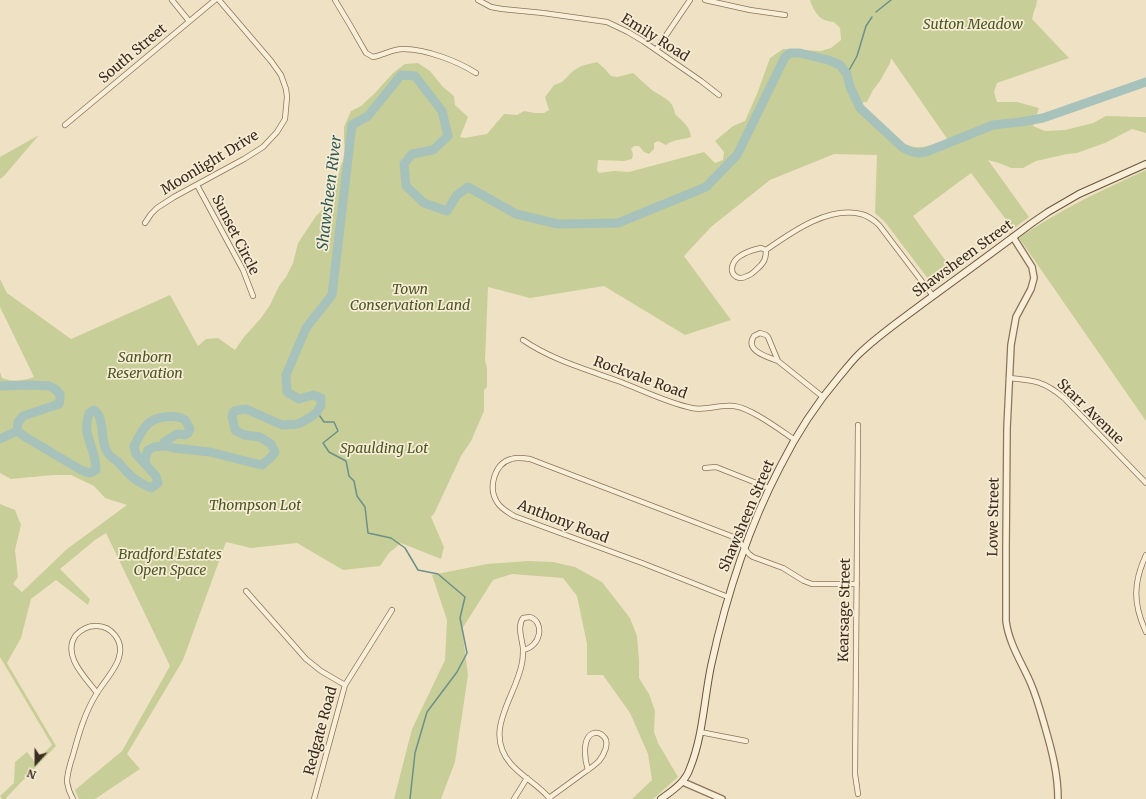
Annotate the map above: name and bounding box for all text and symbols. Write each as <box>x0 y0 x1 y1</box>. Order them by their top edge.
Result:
street label: Emily Road <box>618 11 692 65</box>
park label: Sutton Meadow <box>923 17 1023 33</box>
street label: South Street <box>96 21 170 87</box>
street label: Moonlight Drive <box>158 127 262 199</box>
water label: Shawsheen River <box>314 134 346 252</box>
street label: Sunset Circle <box>208 192 262 278</box>
street label: Shawsheen Street <box>909 217 1017 301</box>
park label: Town Conservation Land <box>350 282 470 314</box>
park label: Sanborn Reservation <box>107 350 183 382</box>
street label: Rockvale Road <box>591 353 689 403</box>
street label: Starr Avenue <box>1053 376 1127 448</box>
park label: Spaulding Lot <box>340 441 428 457</box>
street label: Shawsheen Street <box>716 457 778 575</box>
street label: Lowe Street <box>985 477 1003 557</box>
street label: Anthony Road <box>515 497 611 547</box>
park label: Thompson Lot <box>209 498 301 514</box>
park label: Bradford Estates Open Space <box>118 547 222 580</box>
street label: Kearsage Street <box>836 558 854 662</box>
street label: Redgate Road <box>301 685 341 777</box>
north arrow <box>16 743 56 783</box>
text: N <box>25 766 38 782</box>

